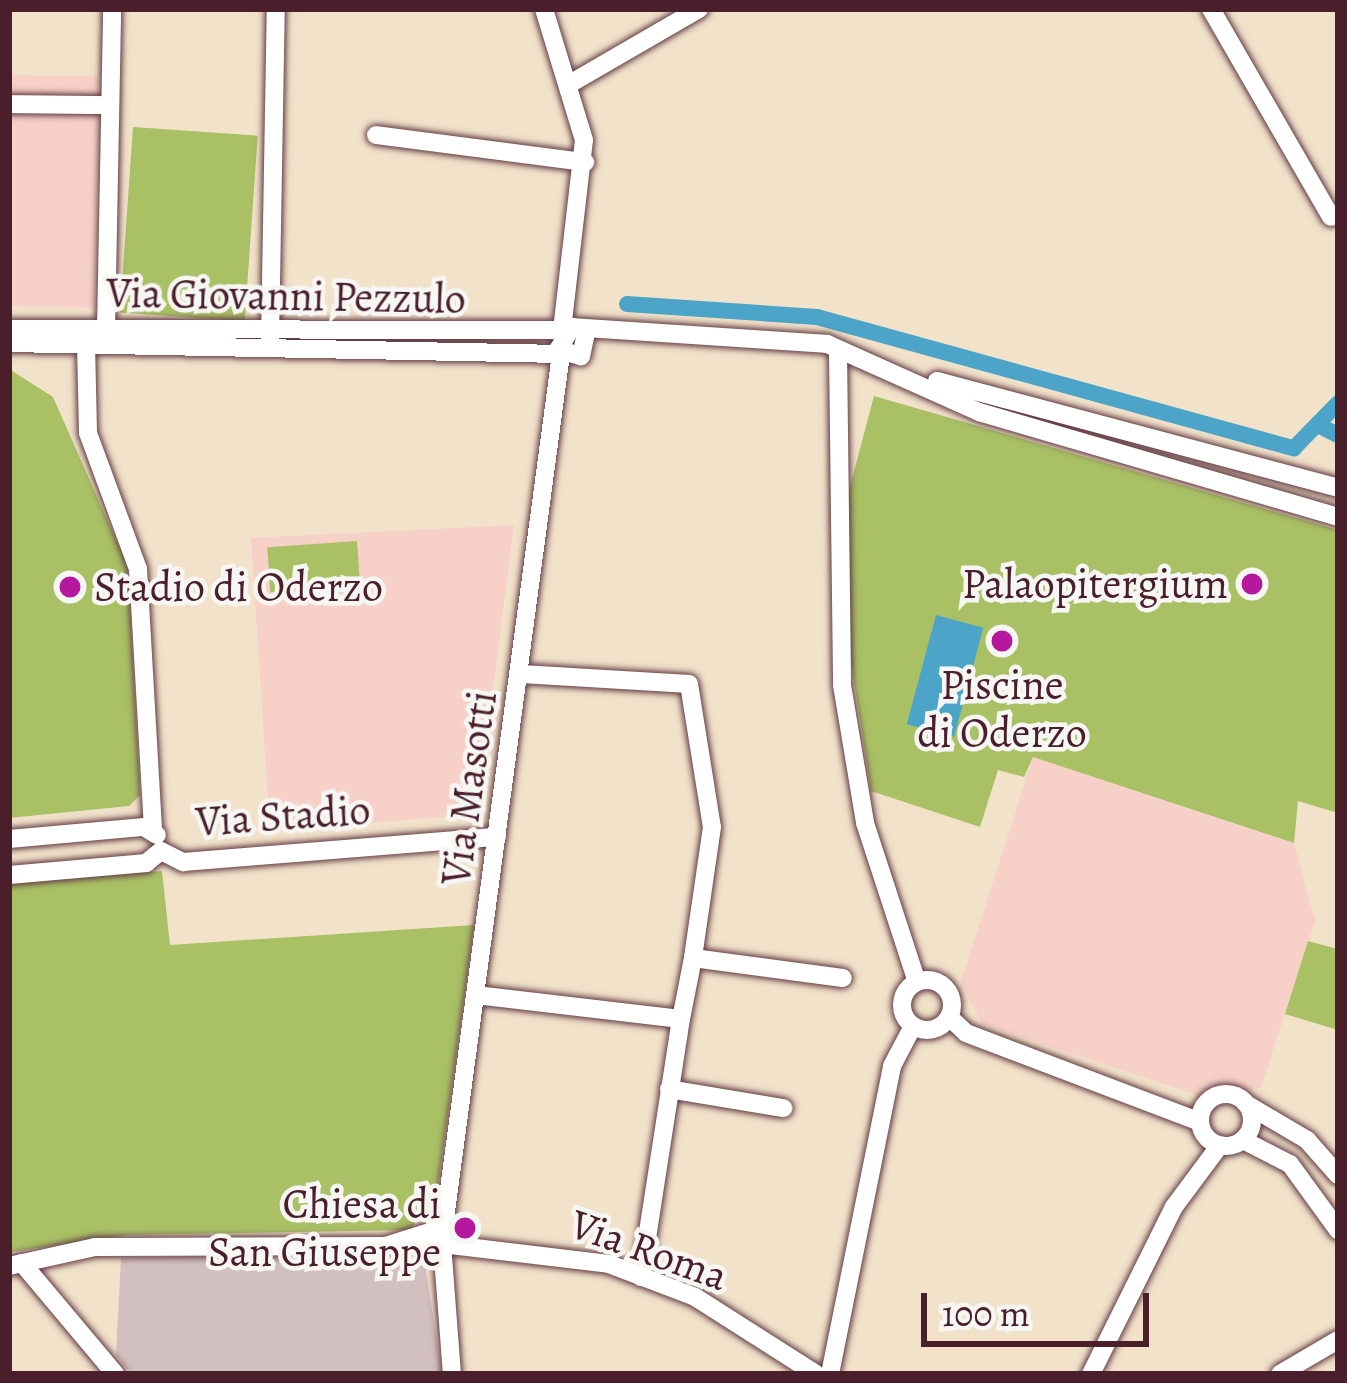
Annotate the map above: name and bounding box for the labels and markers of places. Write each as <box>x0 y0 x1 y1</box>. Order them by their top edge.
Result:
place label: Palaopitergium <box>962 559 1228 609</box>
place label: Stadio di Oderzo <box>94 562 383 612</box>
marker: Palaopitergium <box>1239 571 1265 597</box>
marker: Stadio di Oderzo <box>57 574 83 600</box>
marker: Piscine di Oderzo <box>989 628 1015 654</box>
place label: Piscine di Oderzo <box>917 660 1087 758</box>
place label: Chiesa di San Giuseppe <box>208 1179 441 1278</box>
marker: Chiesa di San Giuseppe <box>452 1215 478 1241</box>

